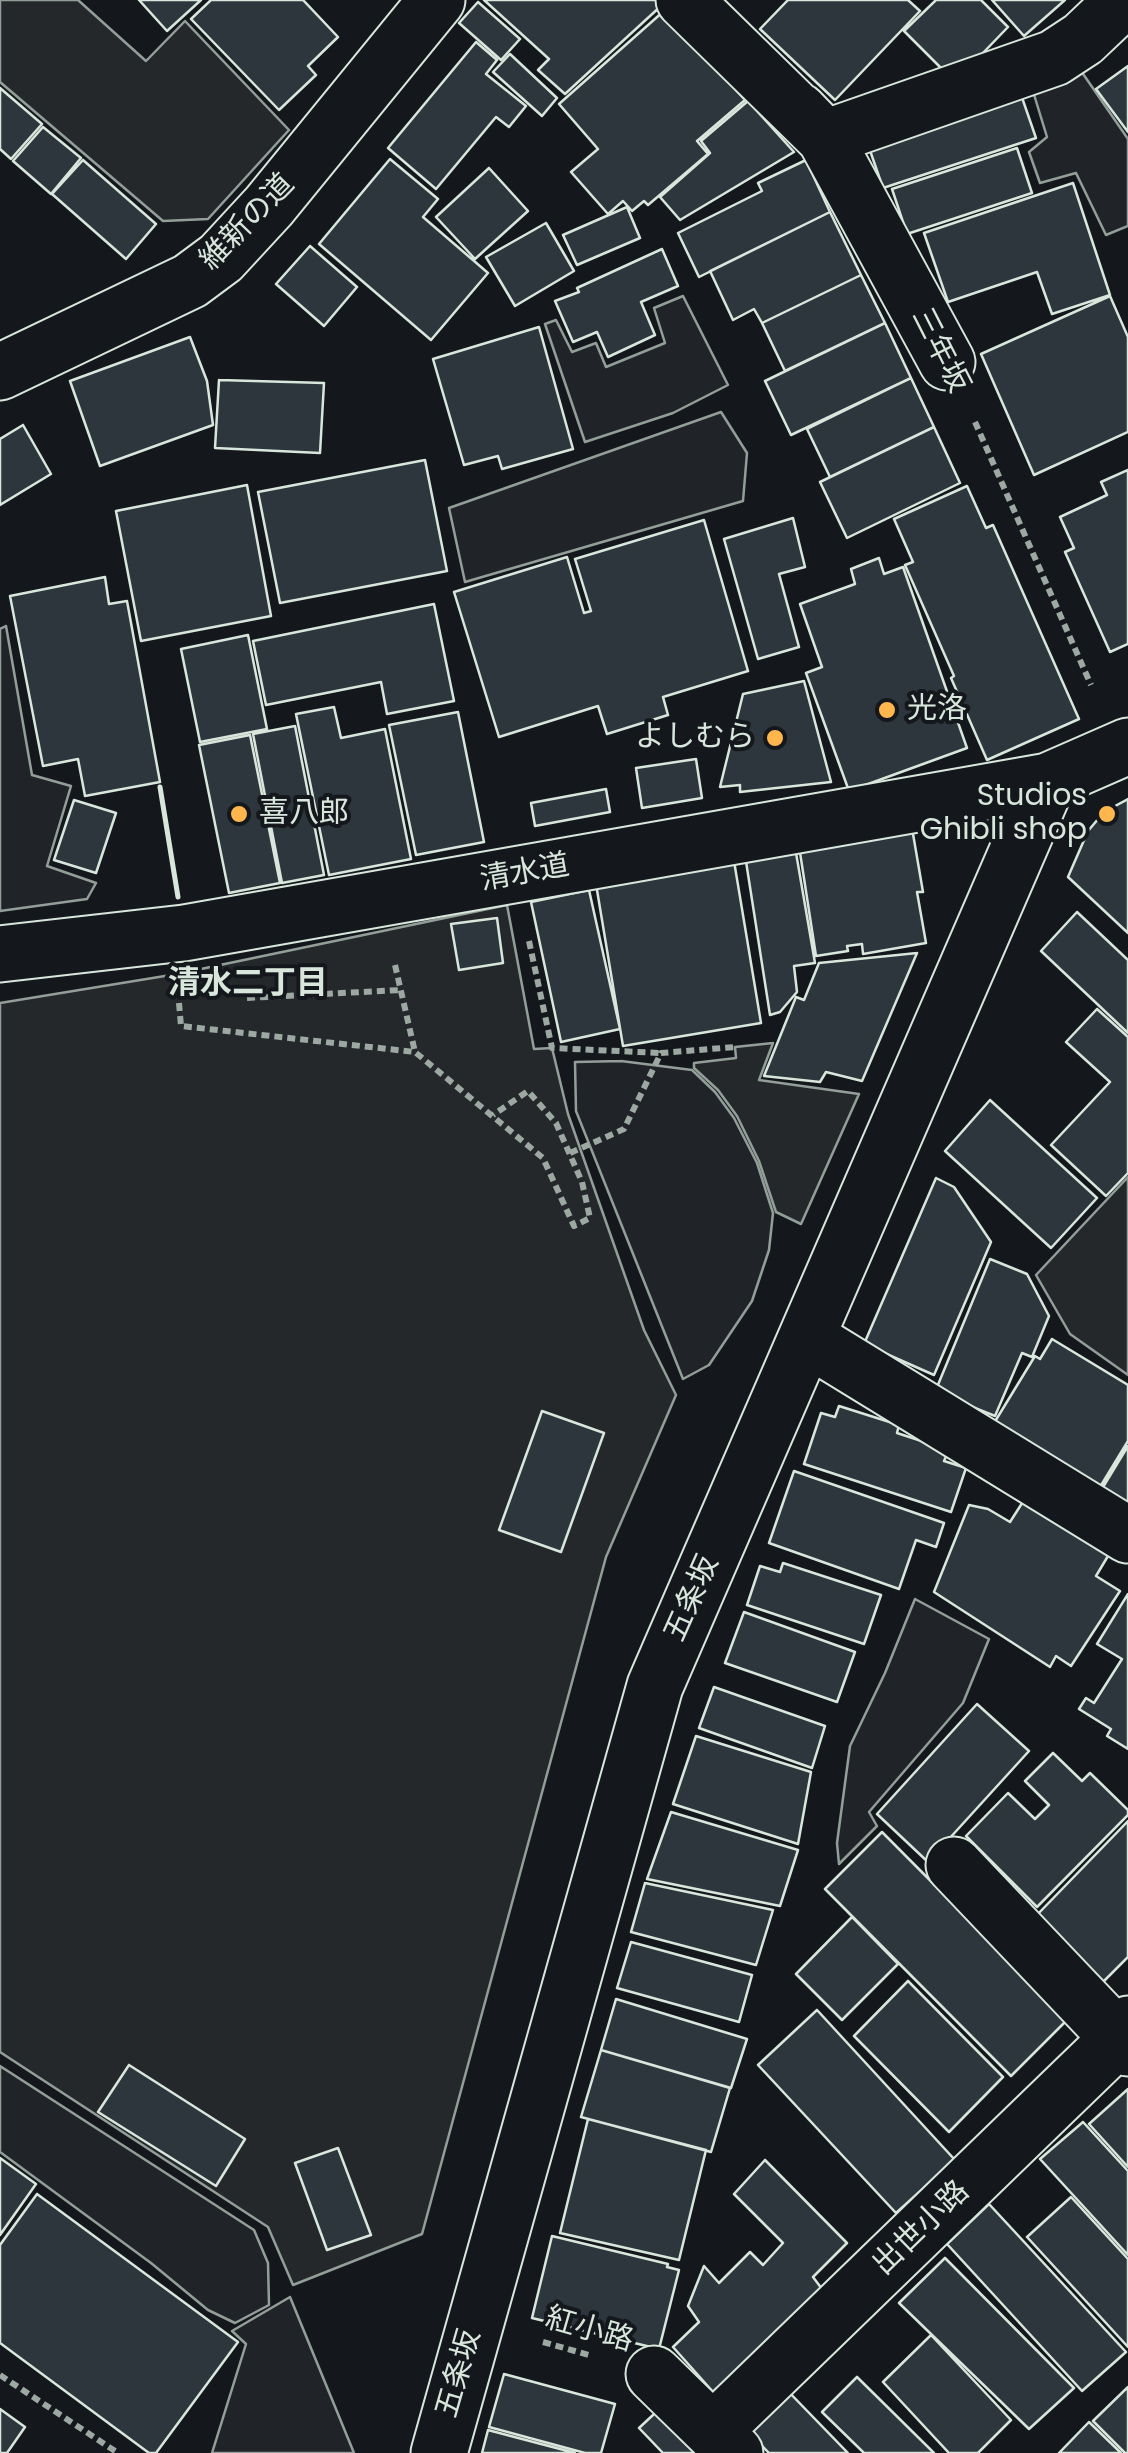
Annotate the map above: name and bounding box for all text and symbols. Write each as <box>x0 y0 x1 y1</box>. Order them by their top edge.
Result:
street label: 維新の道 <box>193 167 303 279</box>
street label: 三年坂 <box>903 303 975 399</box>
place label: 光洛 <box>907 692 967 728</box>
marker: 光洛 <box>876 699 898 721</box>
place label: よしむら <box>635 720 755 756</box>
marker: よしむら <box>764 727 786 749</box>
place label: Studios Ghibli shop <box>920 779 1087 850</box>
place label: 喜八郎 <box>259 796 349 832</box>
marker: 喜八郎 <box>228 803 250 825</box>
marker: Studios Ghibli shop <box>1096 803 1118 825</box>
street label: 清水道 <box>478 848 572 900</box>
district label: 清水二丁目 <box>168 966 328 1004</box>
street label: 五条坂 <box>658 1551 728 1647</box>
street label: 出世小路 <box>866 2174 978 2284</box>
street label: 紅小路 <box>541 2301 637 2361</box>
street label: 五条坂 <box>430 2326 490 2422</box>

